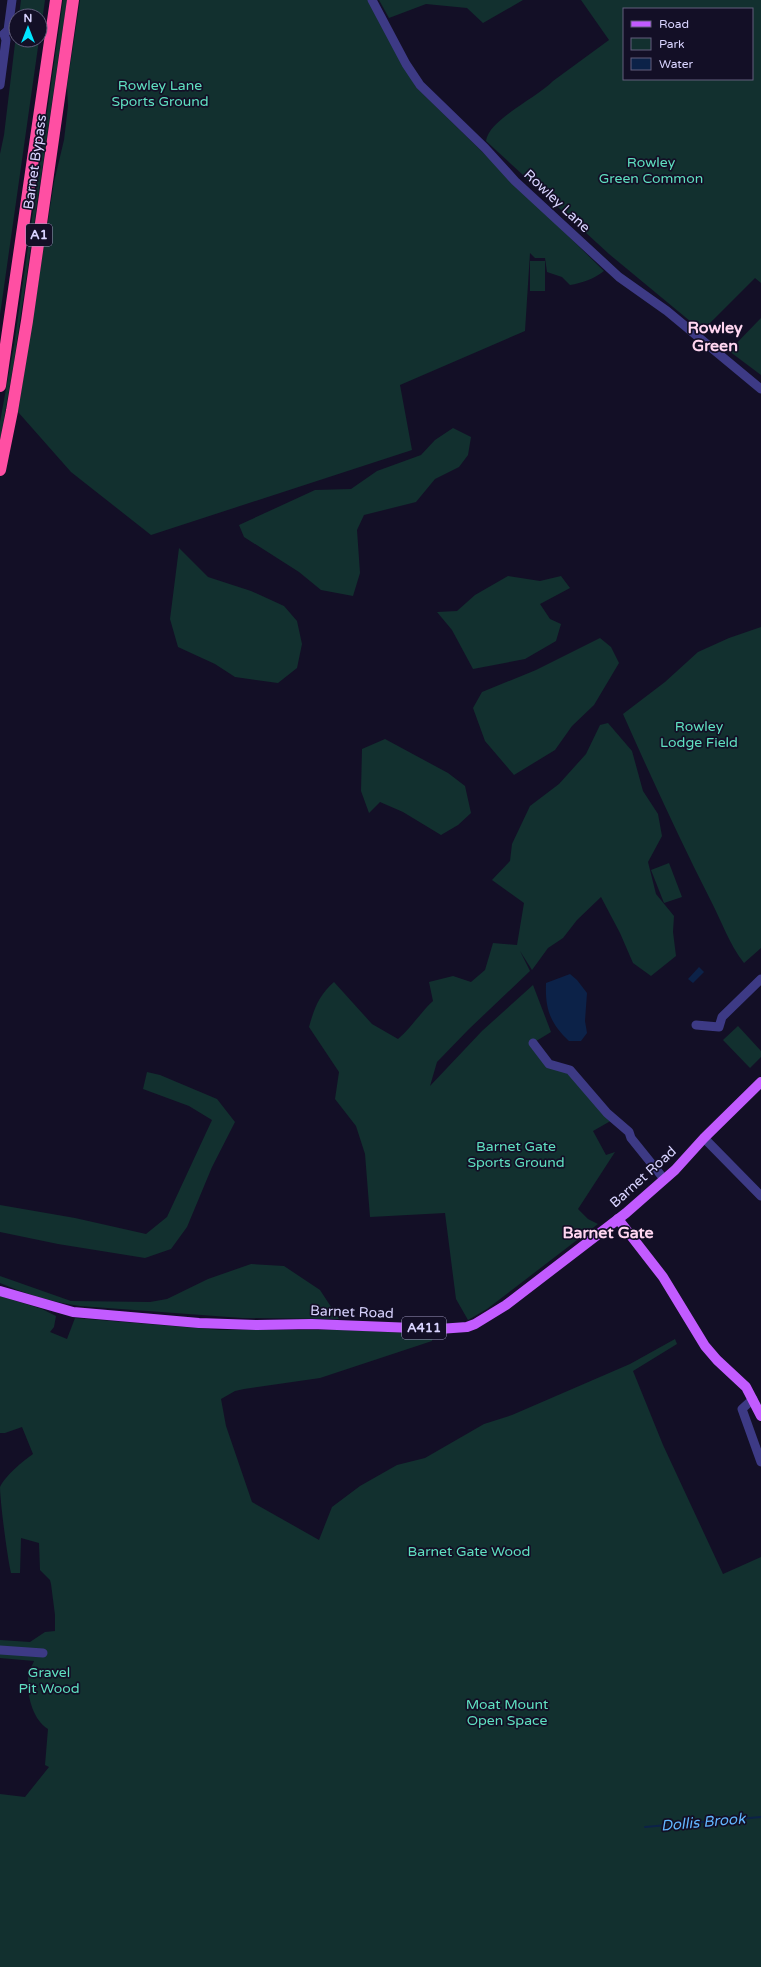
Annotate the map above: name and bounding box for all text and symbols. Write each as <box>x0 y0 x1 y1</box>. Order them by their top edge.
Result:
north arrow <box>8 8 48 48</box>
legend <box>623 8 753 80</box>
text: N <box>24 12 32 25</box>
text: Road <box>659 17 689 31</box>
text: Park <box>659 37 685 51</box>
text: Water <box>659 57 694 71</box>
park label: Rowley Lane Sports Ground <box>111 77 209 110</box>
street label: Barnet Bypass <box>20 113 50 210</box>
park label: Rowley Green Common <box>599 154 703 187</box>
street label: Rowley Lane <box>520 166 594 236</box>
road number: A1 <box>26 224 52 246</box>
district label: Rowley Green <box>687 318 743 356</box>
park label: Rowley Lodge Field <box>660 718 738 751</box>
park label: Barnet Gate Sports Ground <box>467 1138 565 1171</box>
street label: Barnet Road <box>606 1143 680 1211</box>
district label: Barnet Gate <box>562 1223 654 1243</box>
street label: Barnet Road <box>310 1302 394 1322</box>
road number: A411 <box>402 1317 446 1339</box>
park label: Barnet Gate Wood <box>408 1543 530 1560</box>
park label: Gravel Pit Wood <box>18 1664 80 1697</box>
park label: Moat Mount Open Space <box>466 1696 549 1729</box>
water label: Dollis Brook <box>660 1809 748 1835</box>

